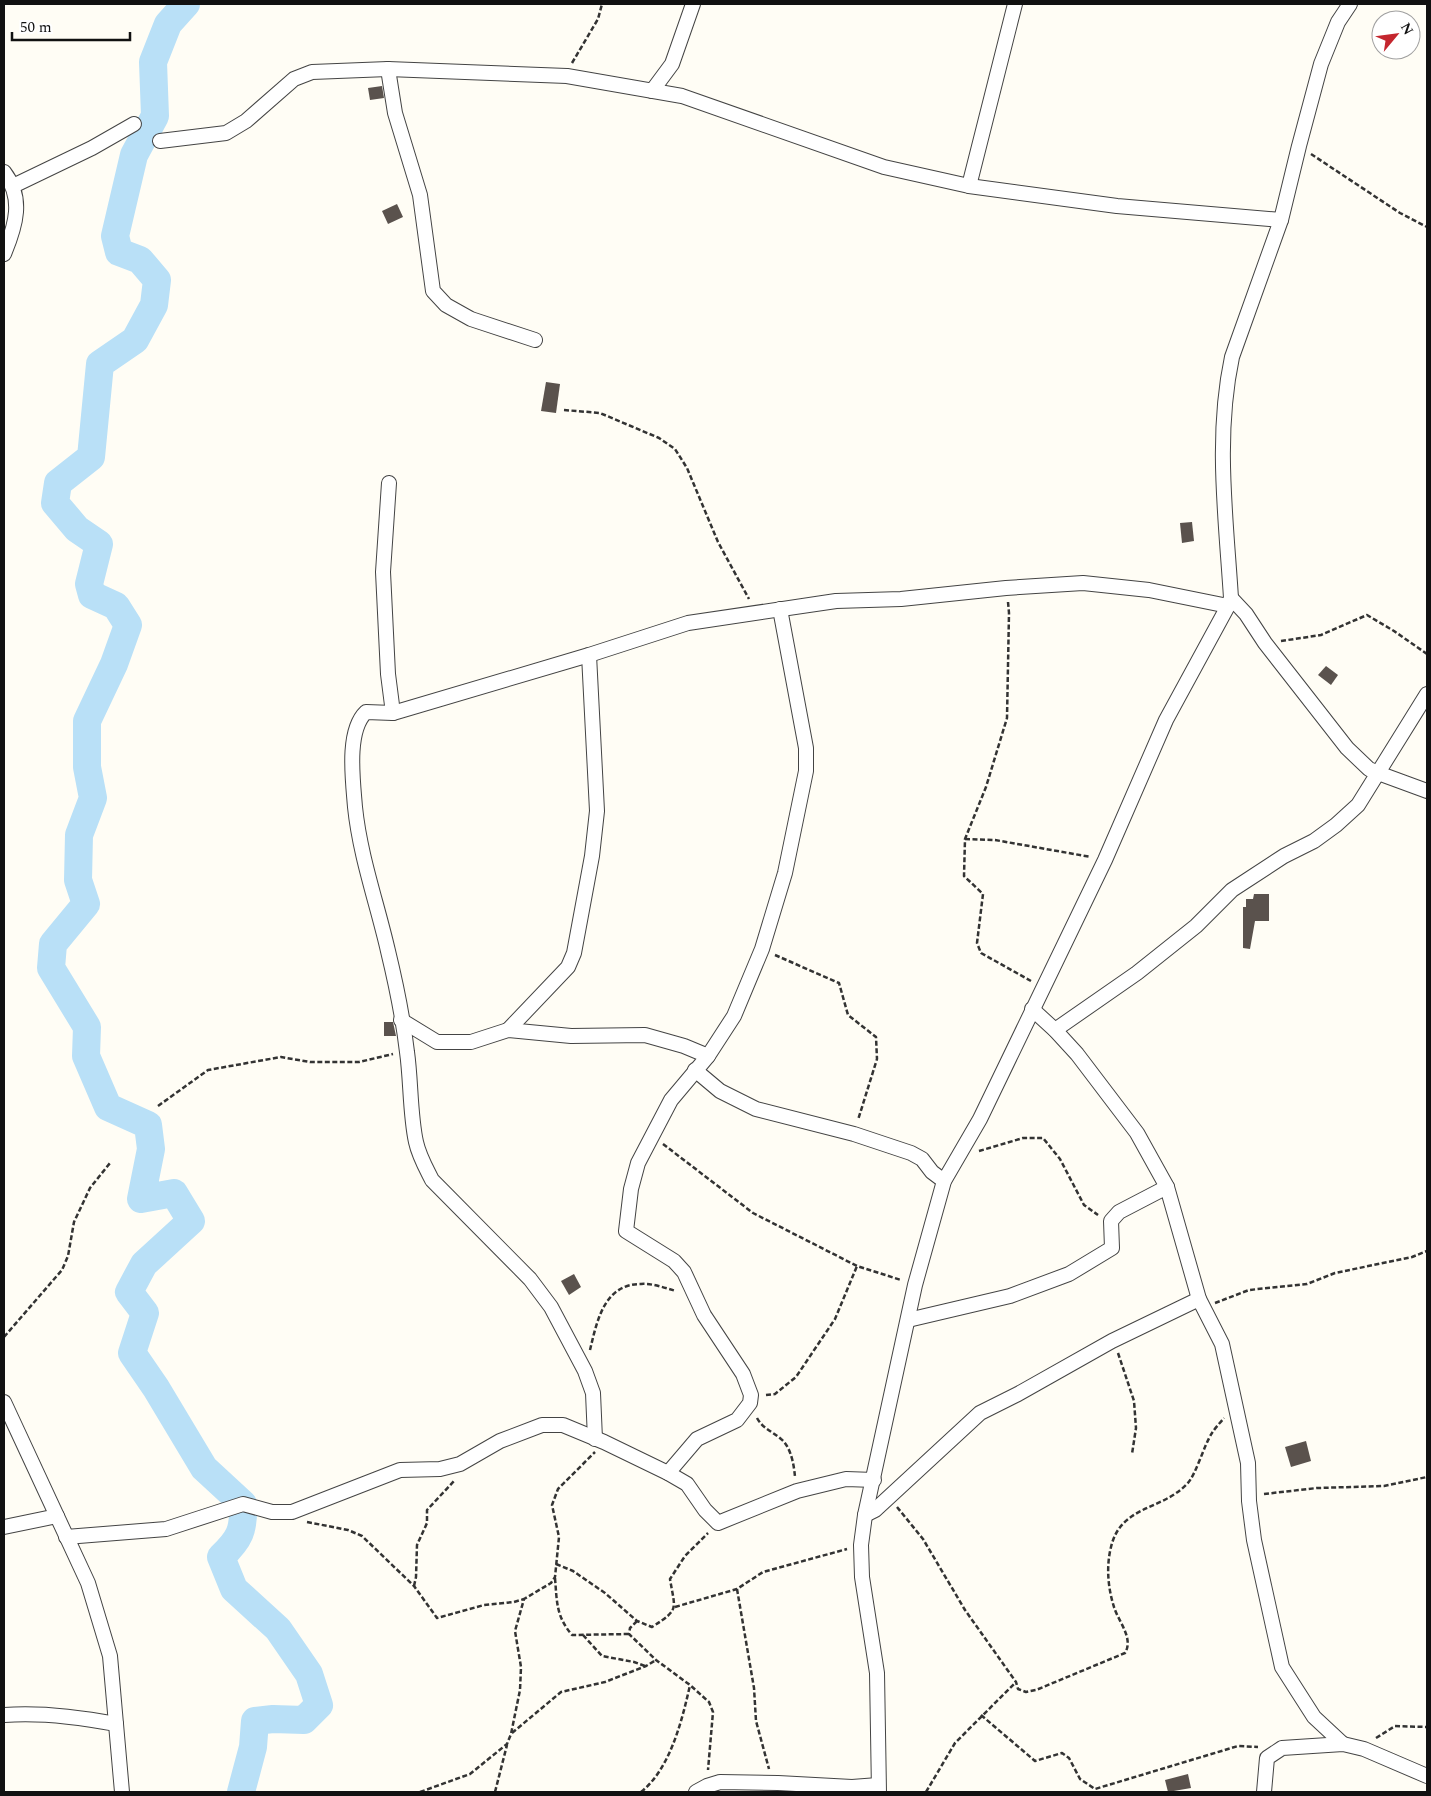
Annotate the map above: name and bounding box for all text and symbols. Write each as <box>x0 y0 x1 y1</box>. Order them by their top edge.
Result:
scale bar <box>12 10 130 42</box>
north arrow <box>1371 10 1421 60</box>
text: 50 m <box>20 16 52 39</box>
text: N <box>1395 19 1419 39</box>

